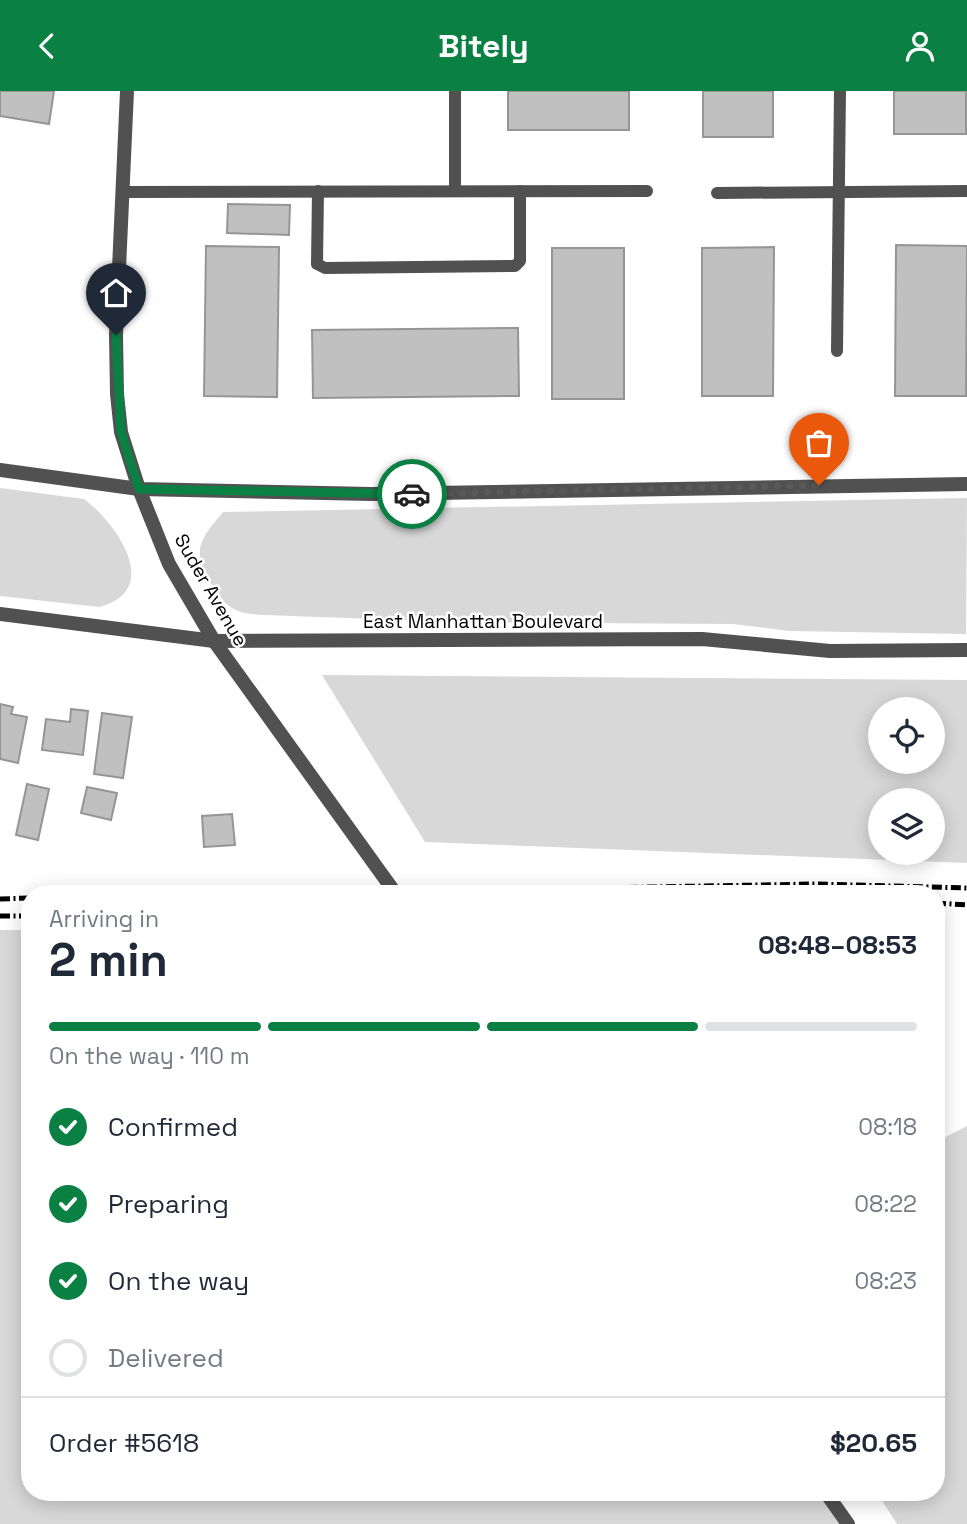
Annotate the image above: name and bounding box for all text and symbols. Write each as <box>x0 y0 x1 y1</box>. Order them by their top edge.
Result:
text: Bitely <box>438 26 529 66</box>
icon: back <box>28 27 66 65</box>
icon: person <box>901 27 939 65</box>
pin <box>86 263 146 335</box>
icon: home <box>97 274 135 312</box>
pin <box>789 413 849 485</box>
icon: bag <box>800 424 838 462</box>
courier <box>377 459 447 529</box>
icon: car <box>393 475 431 513</box>
street label: Suder Avenue <box>169 529 253 651</box>
street label: East Manhattan Boulevard <box>363 609 603 634</box>
map controls <box>868 697 945 865</box>
button: locate <box>868 697 945 774</box>
button: layers <box>868 788 945 865</box>
text: Arriving in <box>49 904 159 934</box>
text: 08:48–08:53 <box>758 928 917 962</box>
text: 2 min <box>49 931 168 989</box>
text: On the way · 110 m <box>49 1041 250 1071</box>
icon: check <box>49 1108 87 1146</box>
text: Confirmed <box>108 1110 238 1144</box>
text: 08:18 <box>858 1112 917 1142</box>
icon: check <box>49 1185 87 1223</box>
text: Preparing <box>108 1187 229 1221</box>
text: 08:22 <box>854 1189 917 1219</box>
icon: check <box>49 1262 87 1300</box>
text: On the way <box>108 1264 249 1298</box>
text: 08:23 <box>854 1266 917 1296</box>
text: Delivered <box>108 1341 224 1375</box>
text: Order #5618 <box>49 1426 199 1460</box>
text: $20.65 <box>830 1426 917 1460</box>

